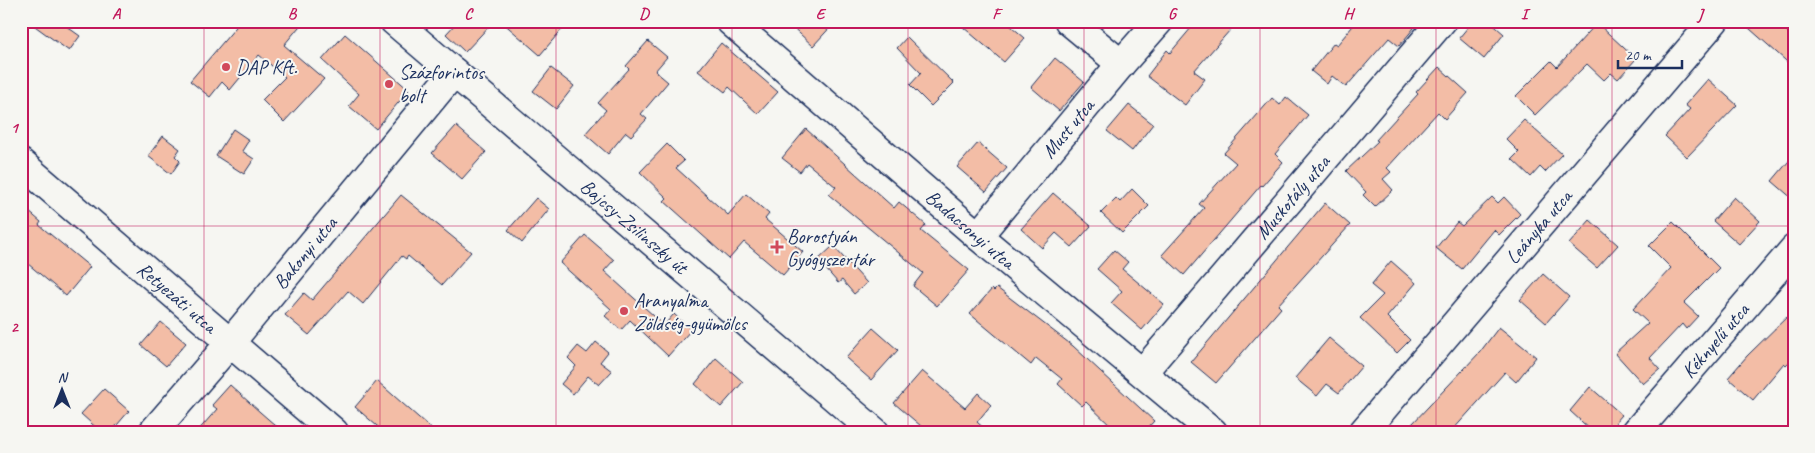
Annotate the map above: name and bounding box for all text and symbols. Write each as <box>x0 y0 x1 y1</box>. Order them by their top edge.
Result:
text: A <box>112 4 122 24</box>
text: B <box>288 4 298 24</box>
text: C <box>464 4 474 24</box>
text: D <box>639 4 650 24</box>
text: E <box>816 4 827 24</box>
text: F <box>992 4 1003 24</box>
text: G <box>1168 4 1178 24</box>
text: H <box>1343 4 1355 24</box>
text: I <box>1521 4 1531 24</box>
text: J <box>1696 4 1705 24</box>
scale bar <box>1618 38 1681 70</box>
text: 20 m <box>1625 46 1652 65</box>
place label: DAP Kft. <box>236 55 297 80</box>
place label: Százforintos bolt <box>399 60 486 108</box>
marker: DAP Kft. <box>220 61 232 73</box>
marker: Százforintos bolt <box>383 78 395 90</box>
street label: Must utca <box>1036 93 1101 163</box>
text: 1 <box>10 118 19 138</box>
street label: Muskotály utca <box>1250 149 1337 244</box>
street label: Bajcsy-Zsilinszky út <box>575 174 694 281</box>
street label: Leányka utca <box>1500 183 1579 269</box>
street label: Badacsonyi utca <box>920 184 1021 276</box>
street label: Bakonyi utca <box>268 210 344 294</box>
place label: Borostyán Gyógyszertár <box>787 224 876 272</box>
marker: Borostyán Gyógyszertár <box>771 241 783 253</box>
street label: Retyezáti utca <box>132 257 223 340</box>
place label: Aranyalma Zöldség-gyümölcs <box>634 288 749 336</box>
street label: Kéknyelű utca <box>1676 297 1756 383</box>
marker: Aranyalma Zöldség-gyümölcs <box>618 305 630 317</box>
text: 2 <box>10 317 19 337</box>
north arrow <box>38 366 88 416</box>
text: N <box>58 369 69 386</box>

